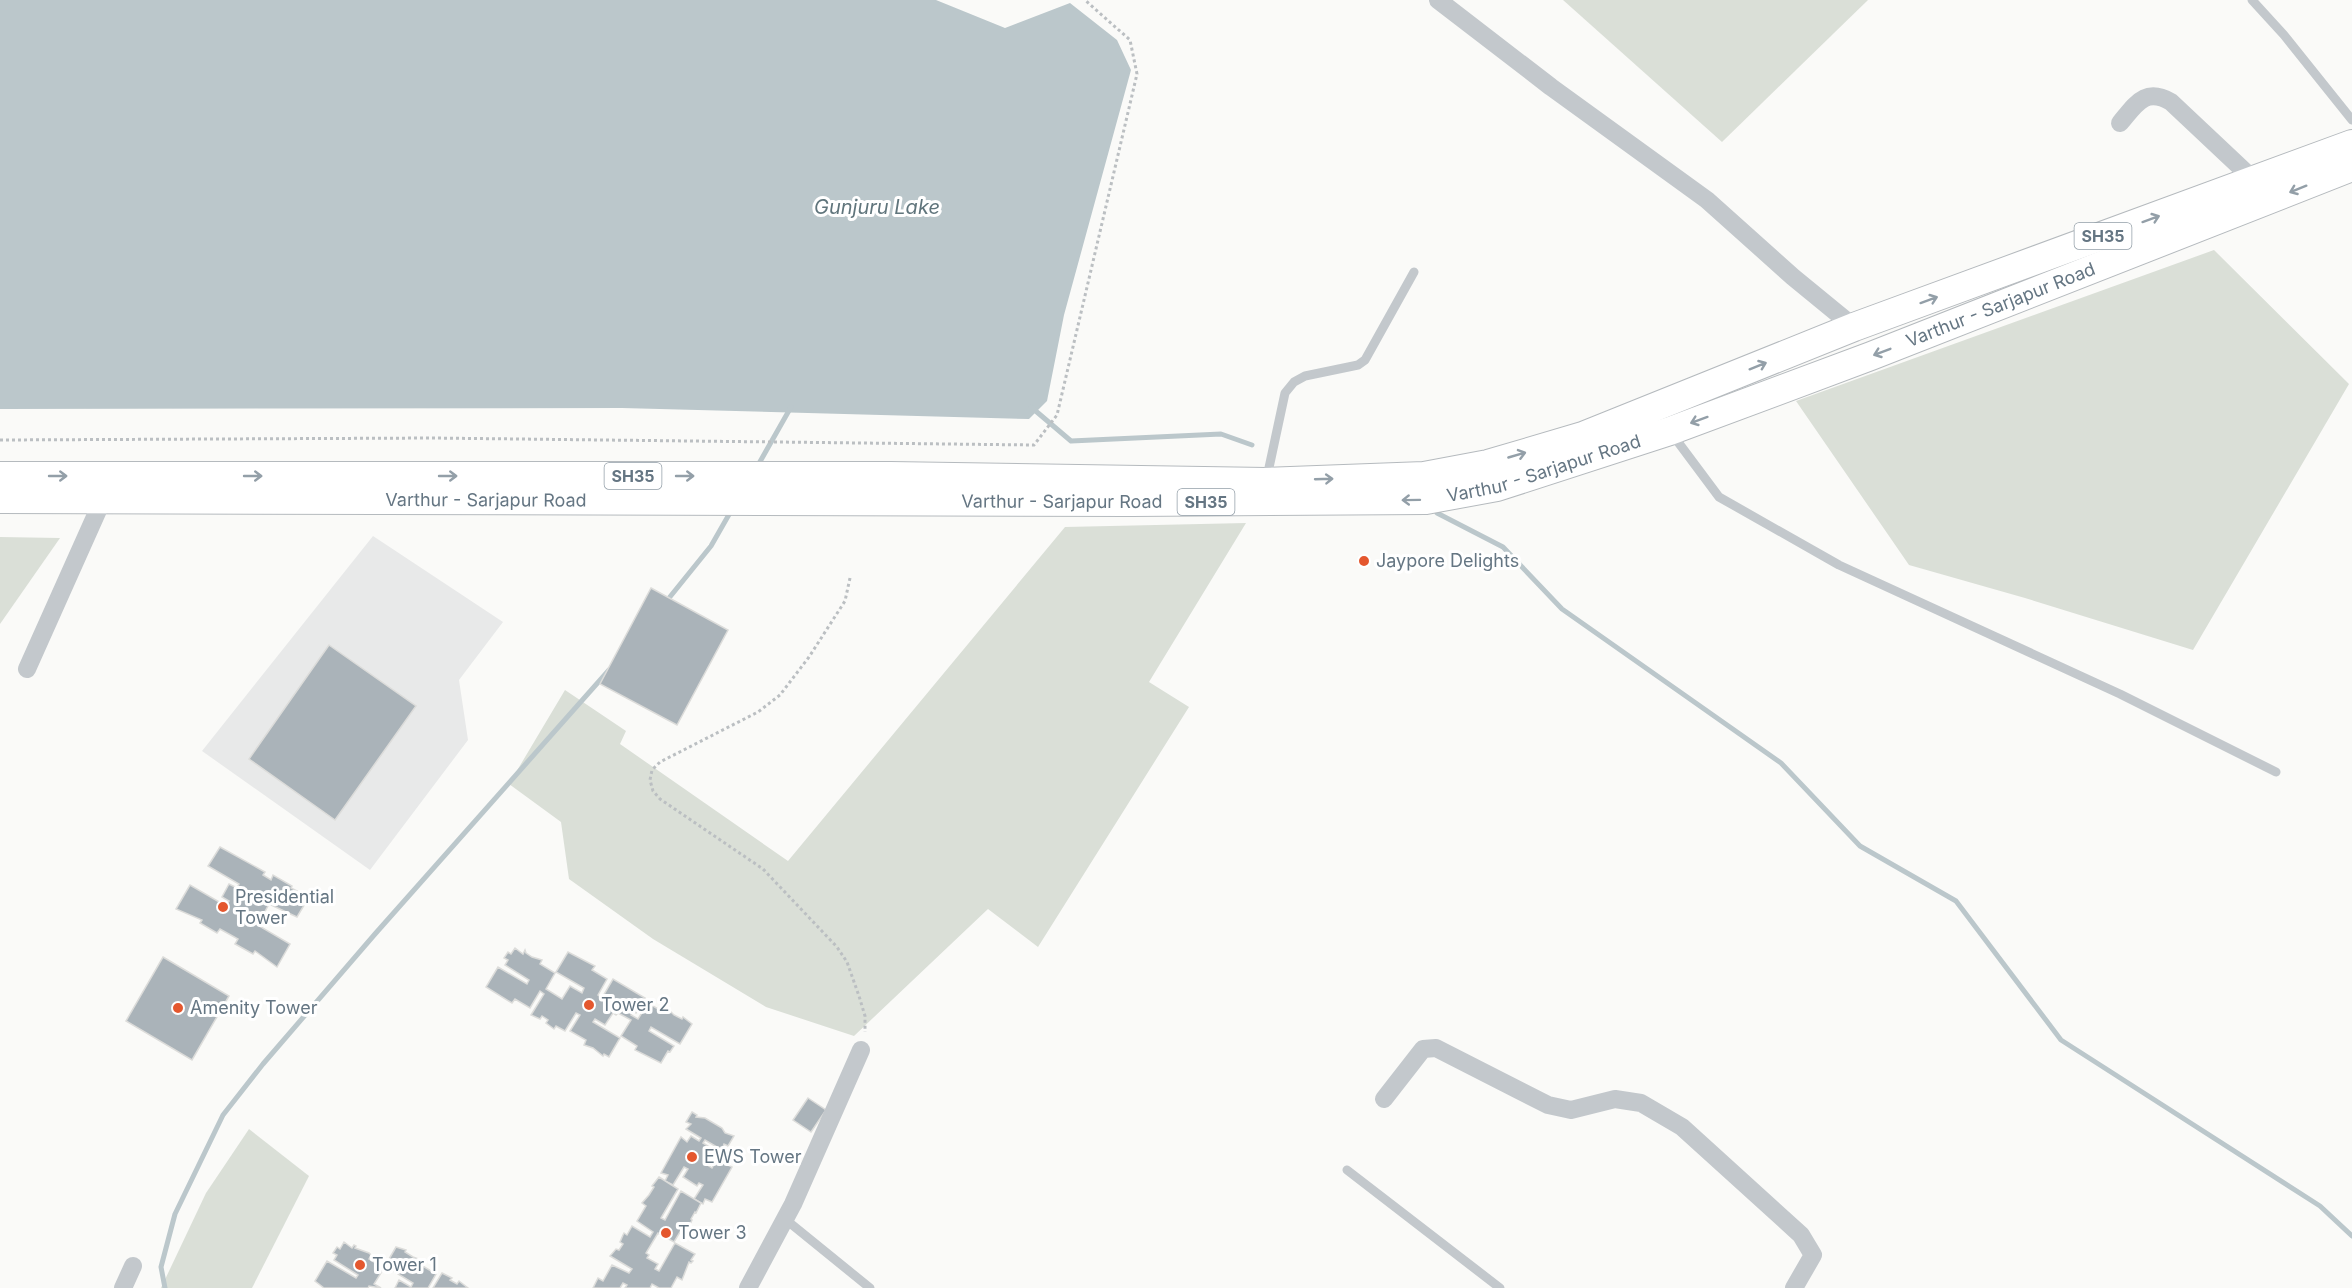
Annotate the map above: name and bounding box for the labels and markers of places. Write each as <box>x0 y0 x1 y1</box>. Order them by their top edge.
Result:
place label: Jaypore Delights <box>1376 550 1519 571</box>
marker: Jaypore Delights <box>1357 554 1371 568</box>
place label: Presidential Tower <box>235 886 334 928</box>
marker: Presidential Tower <box>216 900 230 914</box>
place label: Tower 2 <box>601 994 669 1015</box>
place label: Amenity Tower <box>190 997 318 1018</box>
marker: Tower 2 <box>582 998 596 1012</box>
marker: Amenity Tower <box>171 1001 185 1015</box>
place label: EWS Tower <box>704 1146 802 1167</box>
marker: EWS Tower <box>685 1150 699 1164</box>
place label: Tower 3 <box>678 1222 747 1243</box>
marker: Tower 3 <box>659 1226 673 1240</box>
place label: Tower 1 <box>372 1254 437 1275</box>
marker: Tower 1 <box>353 1258 367 1272</box>

